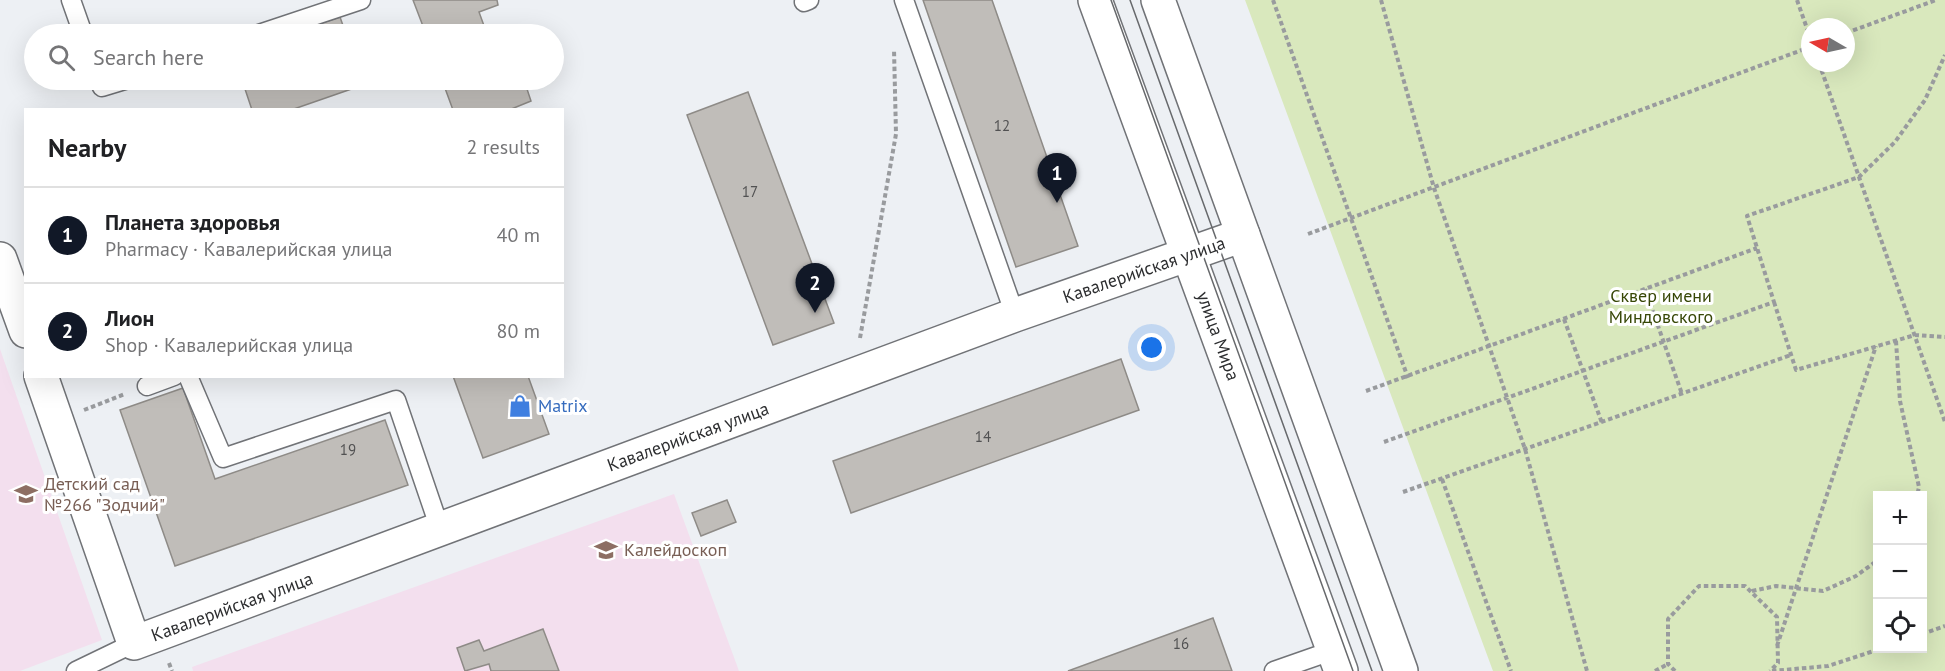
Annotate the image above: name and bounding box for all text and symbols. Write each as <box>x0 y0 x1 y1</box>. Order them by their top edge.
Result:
north arrow <box>1801 18 1855 72</box>
search box <box>24 24 564 90</box>
icon: search <box>45 41 78 74</box>
text: Search here <box>93 43 204 71</box>
house number: 12 <box>994 116 1010 135</box>
text: Nearby <box>48 131 126 164</box>
text: 2 results <box>467 134 540 160</box>
pin: 1 <box>1038 154 1076 203</box>
house number: 17 <box>742 182 758 201</box>
text: Планета здоровья <box>105 208 280 236</box>
text: 1 <box>62 222 73 248</box>
text: 40 m <box>497 222 540 248</box>
street label: Кавалерийская улица <box>1060 231 1228 308</box>
text: Pharmacy · Кавалерийская улица <box>105 236 393 262</box>
pin: 2 <box>796 264 834 313</box>
park label: Сквер имени Миндовского <box>1609 284 1713 328</box>
street label: улица Мира <box>1192 288 1245 384</box>
text: Лион <box>105 304 154 332</box>
text: 2 <box>62 318 73 344</box>
text: 80 m <box>497 318 540 344</box>
text: Shop · Кавалерийская улица <box>105 332 353 358</box>
your location <box>1137 333 1166 362</box>
shop icon: Matrix <box>507 393 533 419</box>
place label: Matrix <box>538 394 587 417</box>
street label: Кавалерийская улица <box>604 397 772 476</box>
house number: 14 <box>975 427 991 446</box>
house number: 19 <box>340 440 356 459</box>
place label: Детский сад №266 "Зодчий" <box>44 472 165 516</box>
school or university icon: Детский сад №266 "Зодчий" <box>13 481 39 507</box>
map controls <box>1873 491 1927 653</box>
button: + <box>1873 491 1927 545</box>
school or university icon: Калейдоскоп <box>593 537 619 563</box>
place label: Калейдоскоп <box>624 538 727 561</box>
button: − <box>1873 545 1927 599</box>
street label: Кавалерийская улица <box>148 567 316 646</box>
button: locate <box>1873 599 1927 653</box>
house number: 16 <box>1173 634 1189 653</box>

